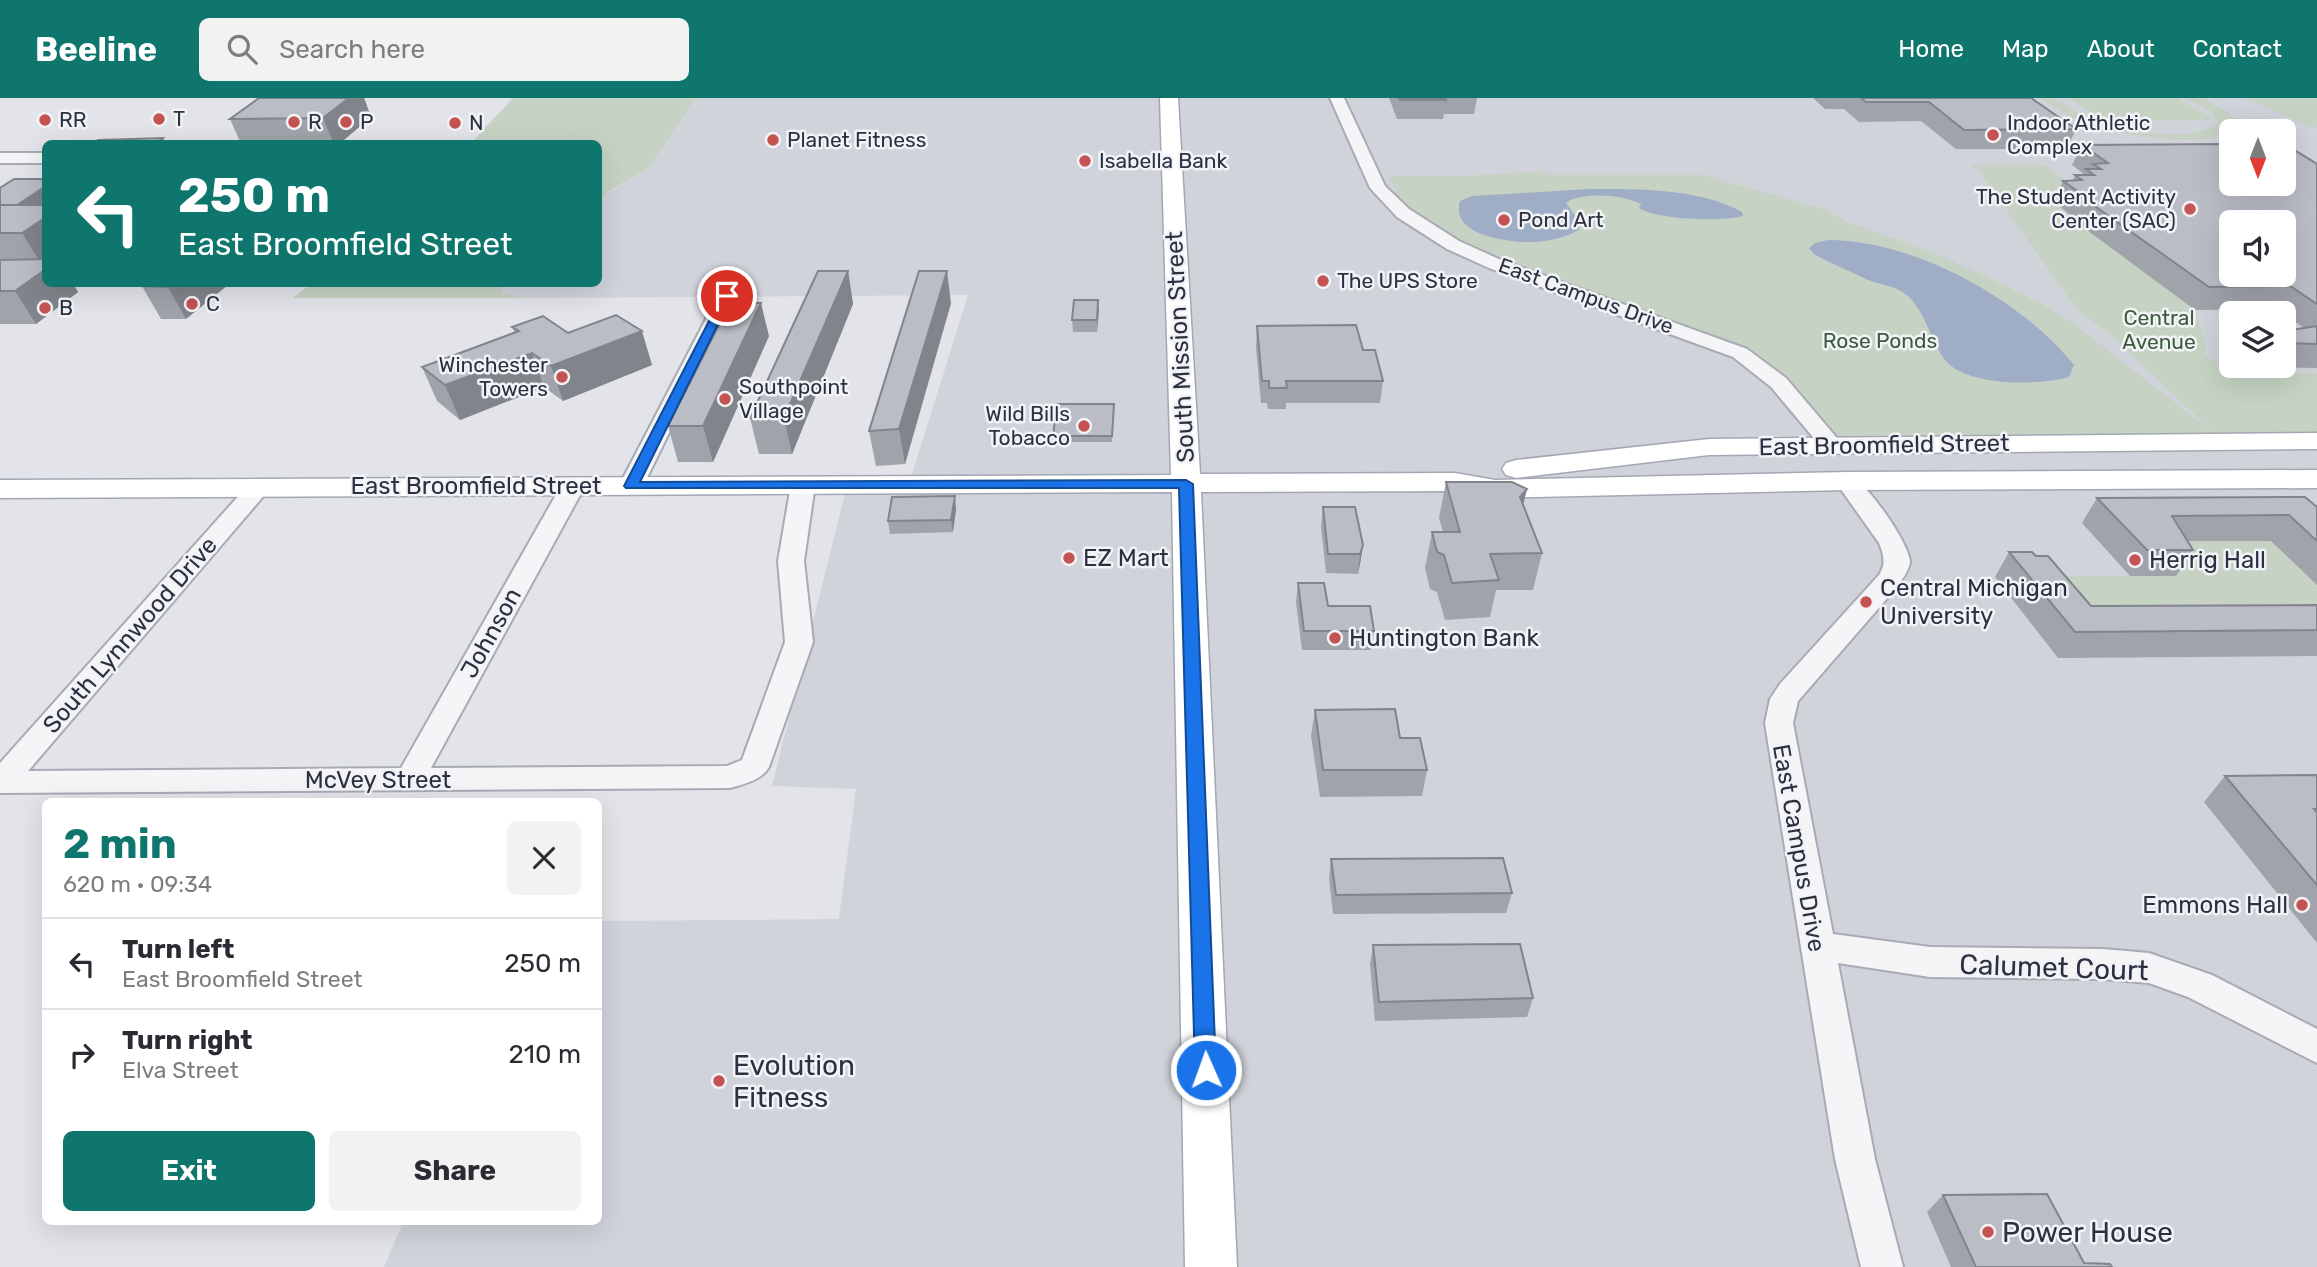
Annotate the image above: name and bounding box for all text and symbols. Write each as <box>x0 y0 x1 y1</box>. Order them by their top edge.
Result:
search box <box>199 18 689 81</box>
text: Beeline <box>35 30 157 69</box>
icon: search <box>223 30 261 68</box>
text: Search here <box>279 34 425 65</box>
text: Home <box>1898 35 1964 63</box>
text: Map <box>2002 35 2049 63</box>
text: About <box>2087 35 2155 63</box>
text: Contact <box>2193 35 2282 63</box>
place label: T <box>173 106 185 131</box>
place label: RR <box>59 107 87 132</box>
place label: R <box>308 109 322 134</box>
place label: P <box>360 109 373 134</box>
place label: N <box>469 110 484 135</box>
place label: Indoor Athletic Complex <box>2007 110 2150 159</box>
marker: T <box>151 111 167 127</box>
marker: RR <box>37 112 53 128</box>
marker: R <box>286 114 302 130</box>
marker: P <box>338 114 354 130</box>
marker: N <box>447 115 463 131</box>
north arrow <box>2219 119 2296 196</box>
map controls <box>2219 119 2296 378</box>
place label: Planet Fitness <box>787 127 926 152</box>
marker: Indoor Athletic Complex <box>1985 127 2001 143</box>
marker: Planet Fitness <box>765 132 781 148</box>
place label: Isabella Bank <box>1099 148 1228 173</box>
marker: Isabella Bank <box>1077 153 1093 169</box>
text: 250 m <box>178 166 330 224</box>
icon: left <box>63 168 154 259</box>
place label: The Student Activity Center (SAC) <box>1976 184 2176 233</box>
marker: The Student Activity Center (SAC) <box>2182 201 2198 217</box>
place label: Pond Art <box>1518 207 1603 232</box>
button: sound <box>2219 210 2296 287</box>
marker: Pond Art <box>1496 212 1512 228</box>
text: East Broomfield Street <box>178 225 513 263</box>
street label: South Mission Street <box>1160 231 1200 463</box>
street label: East Campus Drive <box>1495 252 1677 339</box>
pin <box>697 266 757 326</box>
place label: The UPS Store <box>1337 268 1478 293</box>
marker: The UPS Store <box>1315 273 1331 289</box>
icon: arrive <box>708 277 746 315</box>
place label: C <box>206 291 220 316</box>
place label: B <box>59 295 73 320</box>
marker: C <box>184 296 200 312</box>
marker: B <box>37 300 53 316</box>
button: layers <box>2219 301 2296 378</box>
park label: Central Avenue <box>2122 305 2196 354</box>
park label: Rose Ponds <box>1823 328 1937 353</box>
place label: Winchester Towers <box>439 352 548 401</box>
marker: Winchester Towers <box>554 369 570 385</box>
place label: Southpoint Village <box>739 374 848 423</box>
marker: Southpoint Village <box>717 391 733 407</box>
place label: Wild Bills Tobacco <box>985 401 1070 450</box>
marker: Wild Bills Tobacco <box>1076 418 1092 434</box>
street label: East Broomfield Street <box>1758 429 2010 461</box>
street label: East Broomfield Street <box>351 472 601 500</box>
street label: South Lynnwood Drive <box>37 531 223 739</box>
place label: EZ Mart <box>1083 544 1169 572</box>
place label: Herrig Hall <box>2149 546 2266 574</box>
marker: EZ Mart <box>1061 550 1077 566</box>
marker: Herrig Hall <box>2127 552 2143 568</box>
place label: Central Michigan University <box>1880 574 2068 630</box>
street label: Johnson <box>455 583 527 683</box>
marker: Central Michigan University <box>1858 594 1874 610</box>
place label: Huntington Bank <box>1349 624 1539 652</box>
marker: Huntington Bank <box>1327 630 1343 646</box>
street label: East Campus Drive <box>1767 742 1831 954</box>
street label: McVey Street <box>305 766 451 794</box>
text: 2 min <box>63 819 177 869</box>
button: close <box>507 821 581 895</box>
text: 620 m · 09:34 <box>63 870 212 898</box>
place label: Emmons Hall <box>2142 891 2288 919</box>
marker: Emmons Hall <box>2294 897 2310 913</box>
text: Turn left <box>122 934 234 965</box>
icon: left <box>63 945 101 983</box>
text: 250 m <box>504 948 581 979</box>
street label: Calumet Court <box>1959 948 2149 987</box>
text: East Broomfield Street <box>122 965 362 993</box>
text: Turn right <box>122 1025 252 1056</box>
position arrow <box>1169 1033 1243 1107</box>
icon: right <box>63 1036 101 1074</box>
text: 210 m <box>509 1039 581 1070</box>
place label: Evolution Fitness <box>733 1049 855 1114</box>
text: Elva Street <box>122 1056 239 1084</box>
marker: Evolution Fitness <box>711 1073 727 1089</box>
button: Exit <box>63 1131 315 1211</box>
button: Share <box>329 1131 581 1211</box>
place label: Power House <box>2002 1216 2173 1249</box>
marker: Power House <box>1980 1224 1996 1240</box>

